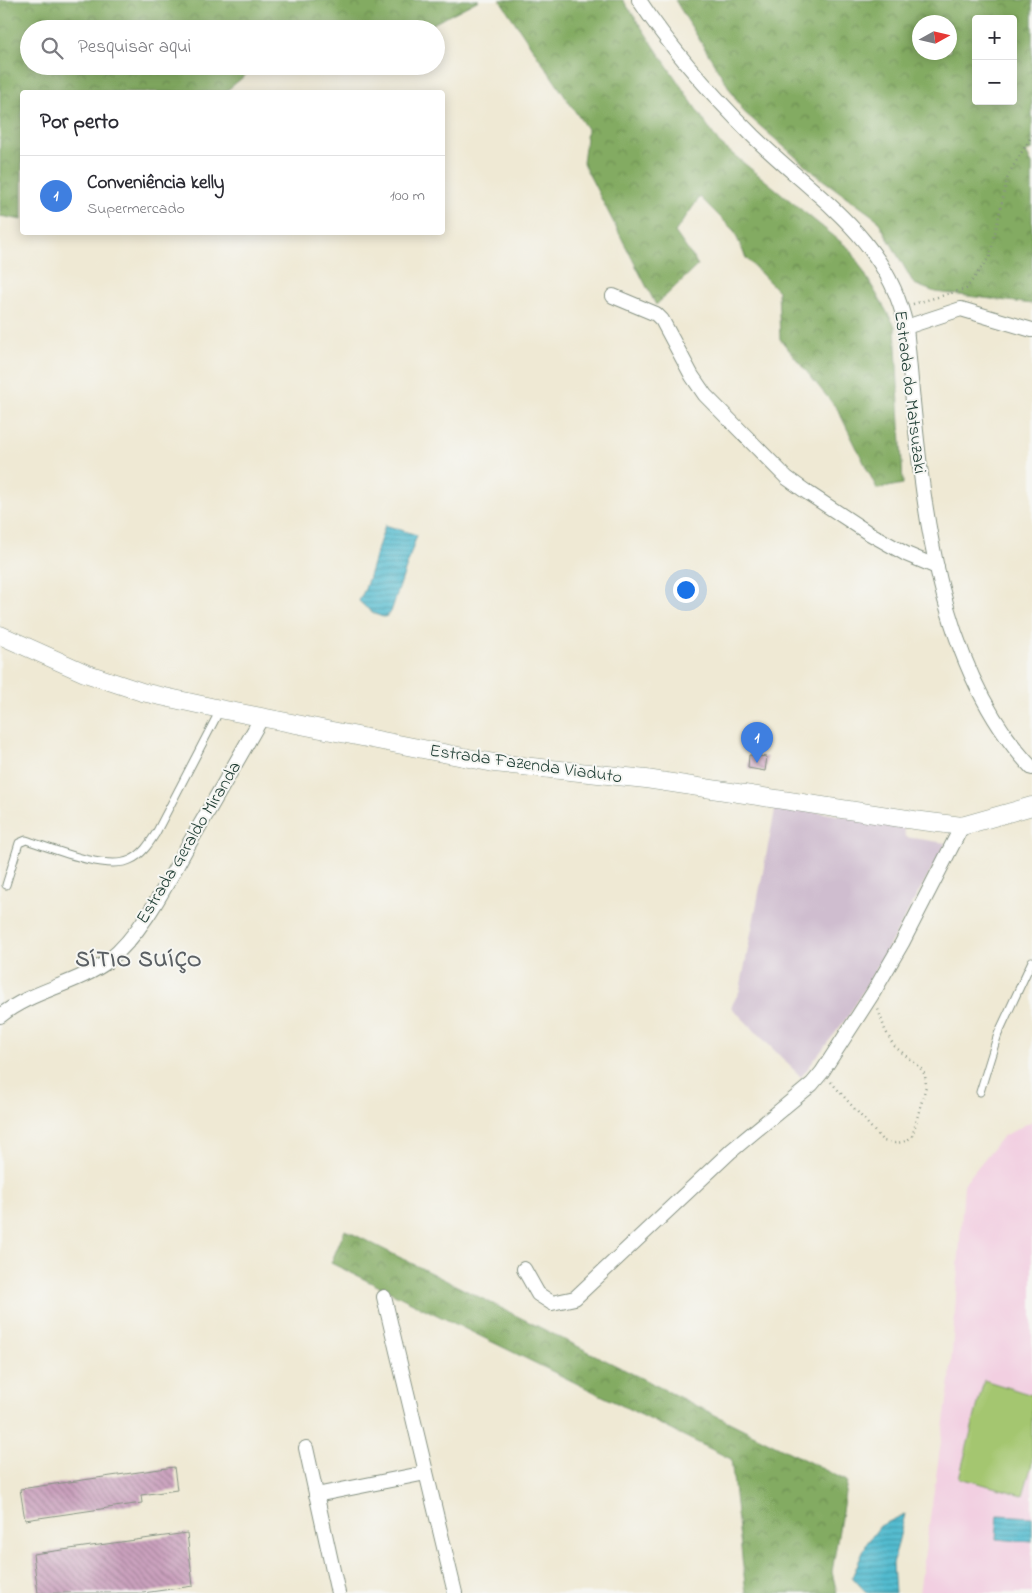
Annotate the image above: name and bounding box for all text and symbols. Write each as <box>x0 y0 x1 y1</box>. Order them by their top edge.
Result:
north arrow <box>912 15 957 60</box>
map controls <box>972 15 1017 105</box>
button: + <box>972 15 1017 60</box>
search box <box>20 20 445 75</box>
icon: search <box>38 34 66 62</box>
text: Pesquisar aqui <box>78 34 191 61</box>
button: − <box>972 60 1017 105</box>
text: Por perto <box>40 108 119 138</box>
text: Conveniência kelly <box>87 170 224 197</box>
text: 1 <box>53 184 59 208</box>
text: 100 m <box>390 184 425 208</box>
text: Supermercado <box>87 197 185 221</box>
street label: Estrada do Matsuzaki <box>886 309 932 475</box>
your location <box>673 577 699 603</box>
pin: 1 <box>741 722 773 763</box>
street label: Estrada Fazenda Viaduto <box>428 739 624 791</box>
street label: Estrada Geraldo Miranda <box>131 757 249 929</box>
district label: SÍTIO SUÍÇO <box>75 945 203 977</box>

